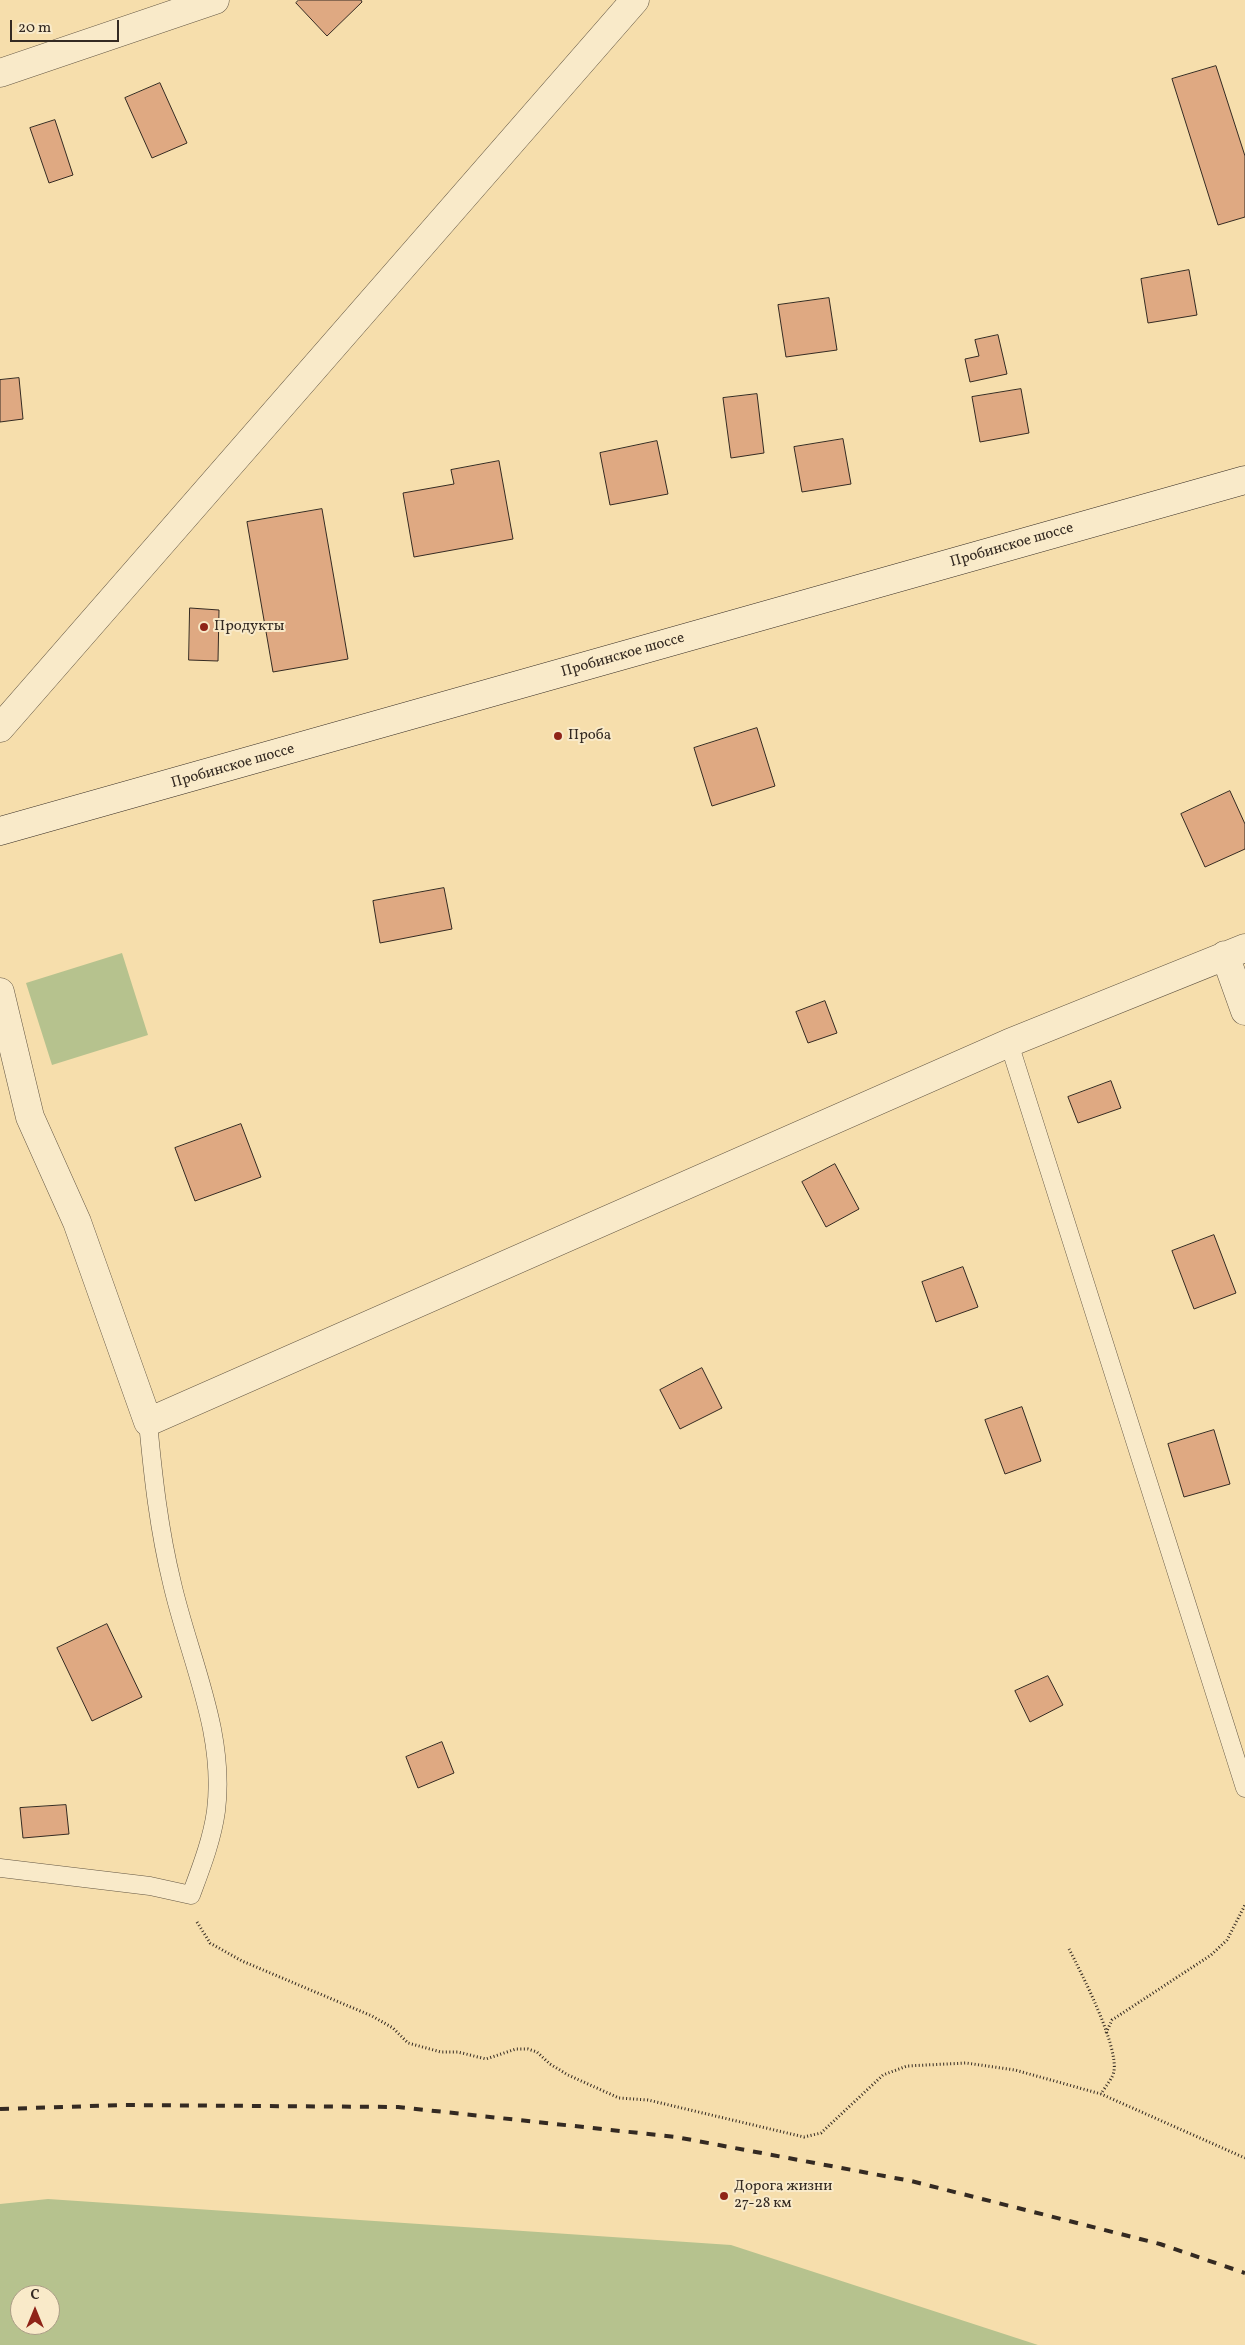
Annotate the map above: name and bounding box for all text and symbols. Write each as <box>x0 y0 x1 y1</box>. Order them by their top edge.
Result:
scale bar <box>12 10 121 42</box>
text: 20 m <box>18 18 51 39</box>
street label: Пробинское шоссе <box>948 520 1076 572</box>
place label: Продукты <box>214 618 284 636</box>
marker: Продукты <box>198 621 210 633</box>
street label: Пробинское шоссе <box>559 630 687 682</box>
place label: Проба <box>568 727 611 745</box>
marker: Проба <box>552 730 564 742</box>
street label: Пробинское шоссе <box>169 741 297 793</box>
place label: Дорога жизни 27-28 км <box>734 2178 832 2213</box>
marker: Дорога жизни 27-28 км <box>718 2190 730 2202</box>
north arrow <box>10 2285 60 2335</box>
text: С <box>30 2286 40 2305</box>

